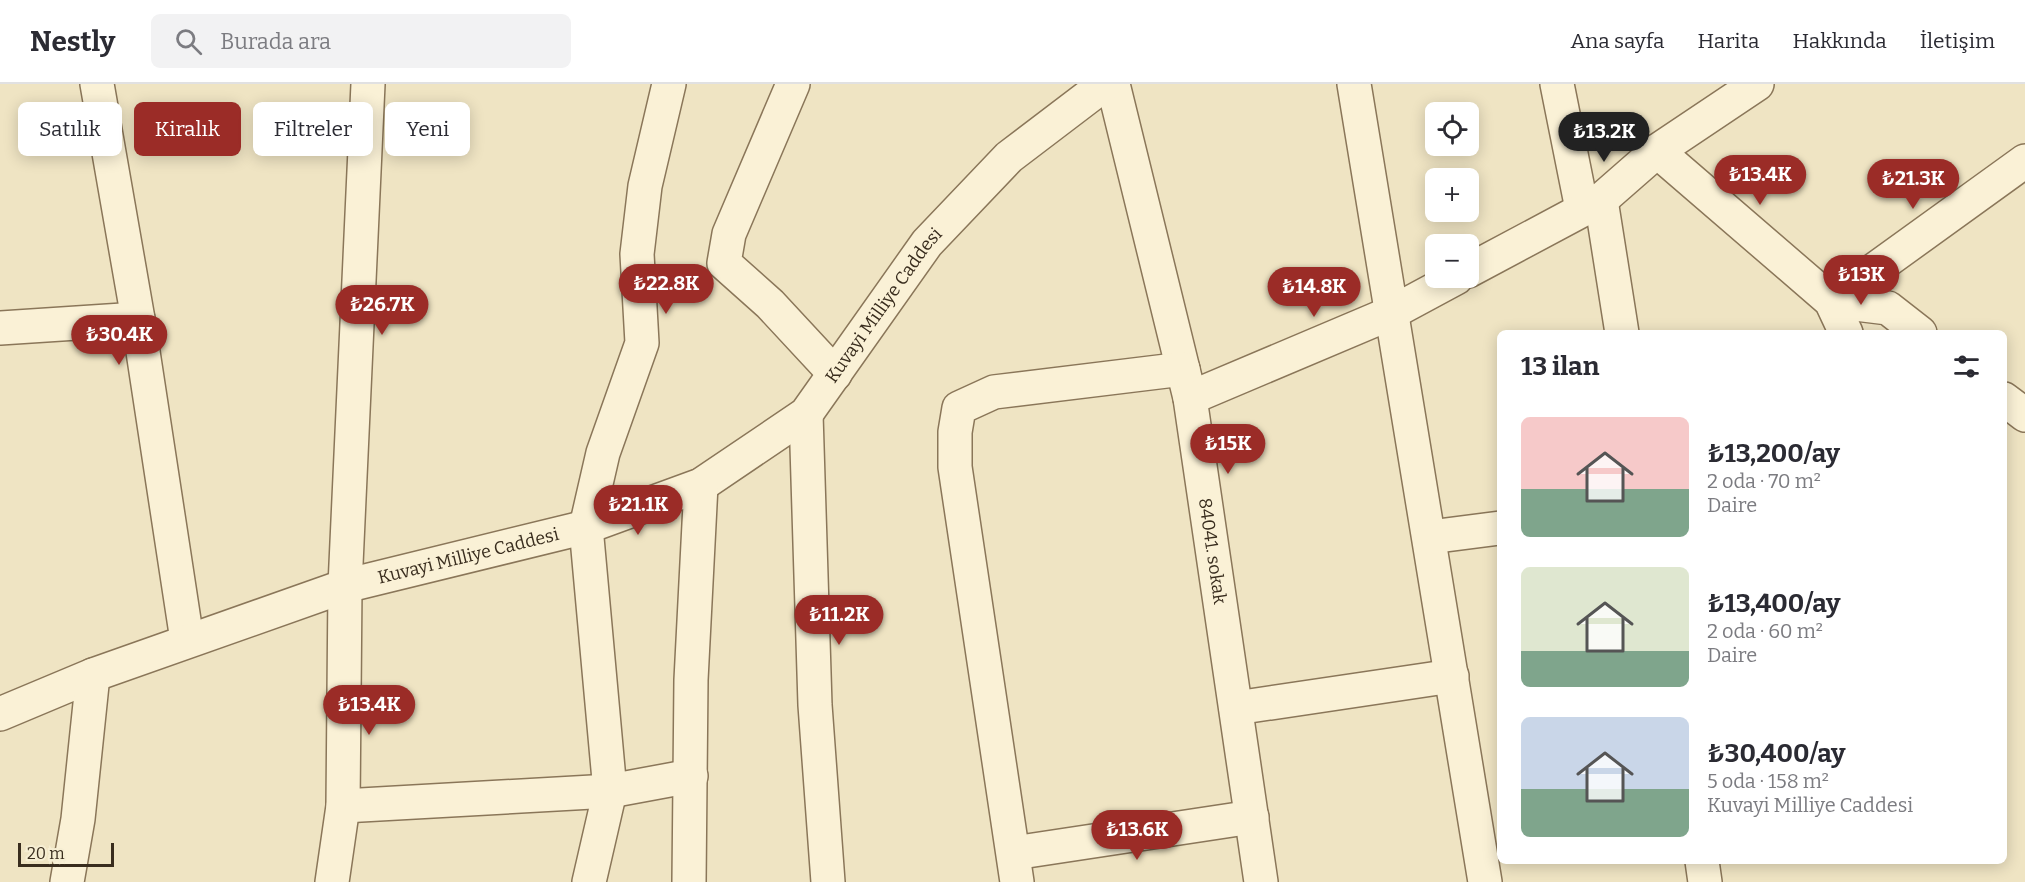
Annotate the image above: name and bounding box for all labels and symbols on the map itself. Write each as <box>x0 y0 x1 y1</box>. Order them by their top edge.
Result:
pin: ₺13.2K <box>1555 112 1653 163</box>
pin: ₺13.4K <box>1711 155 1809 206</box>
pin: ₺21.3K <box>1864 159 1962 210</box>
street label: Kuvayi Milliye Caddesi <box>821 223 947 387</box>
pin: ₺13K <box>1825 255 1897 306</box>
pin: ₺22.8K <box>617 264 715 315</box>
pin: ₺14.8K <box>1265 267 1363 318</box>
pin: ₺26.7K <box>333 285 431 336</box>
pin: ₺30.4K <box>70 315 168 366</box>
pin: ₺15K <box>1192 424 1264 475</box>
pin: ₺21.1K <box>589 485 687 536</box>
street label: 84041. sokak <box>1194 497 1231 606</box>
street label: Kuvayi Milliye Caddesi <box>375 523 561 589</box>
pin: ₺11.2K <box>790 595 888 646</box>
pin: ₺13.4K <box>320 685 418 736</box>
pin: ₺13.6K <box>1088 810 1186 861</box>
scale bar <box>18 840 114 868</box>

